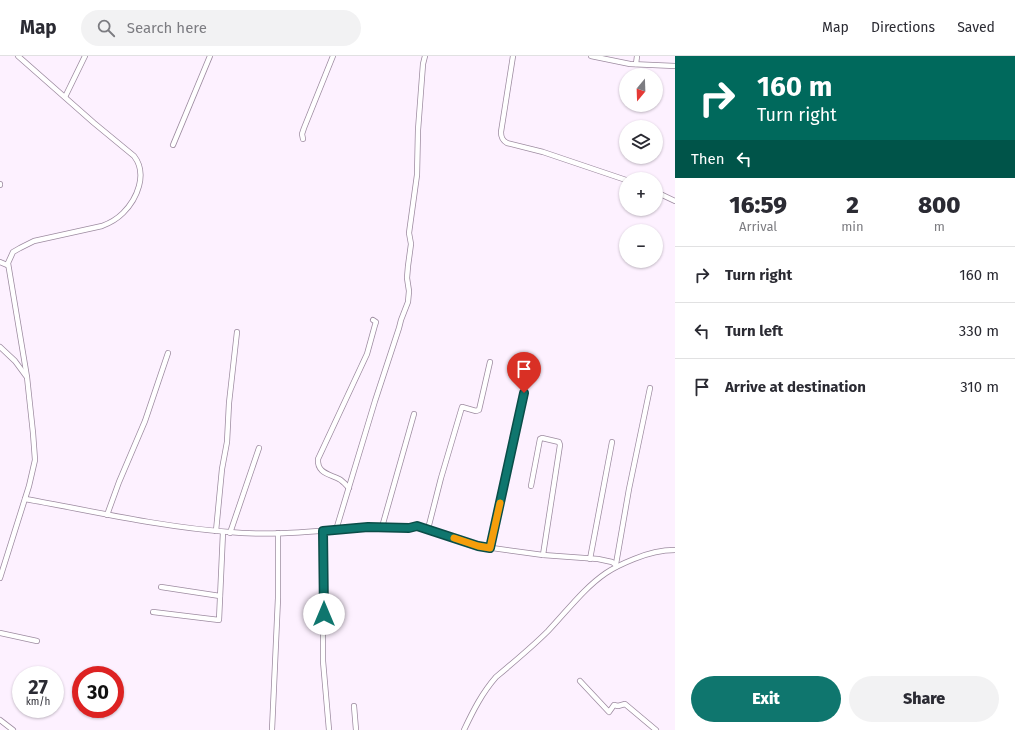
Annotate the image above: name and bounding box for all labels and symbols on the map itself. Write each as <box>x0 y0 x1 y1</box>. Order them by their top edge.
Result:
north arrow <box>619 68 663 112</box>
pin <box>507 352 541 393</box>
position arrow <box>303 593 345 635</box>
speed limit sign: 30 <box>72 666 124 718</box>

